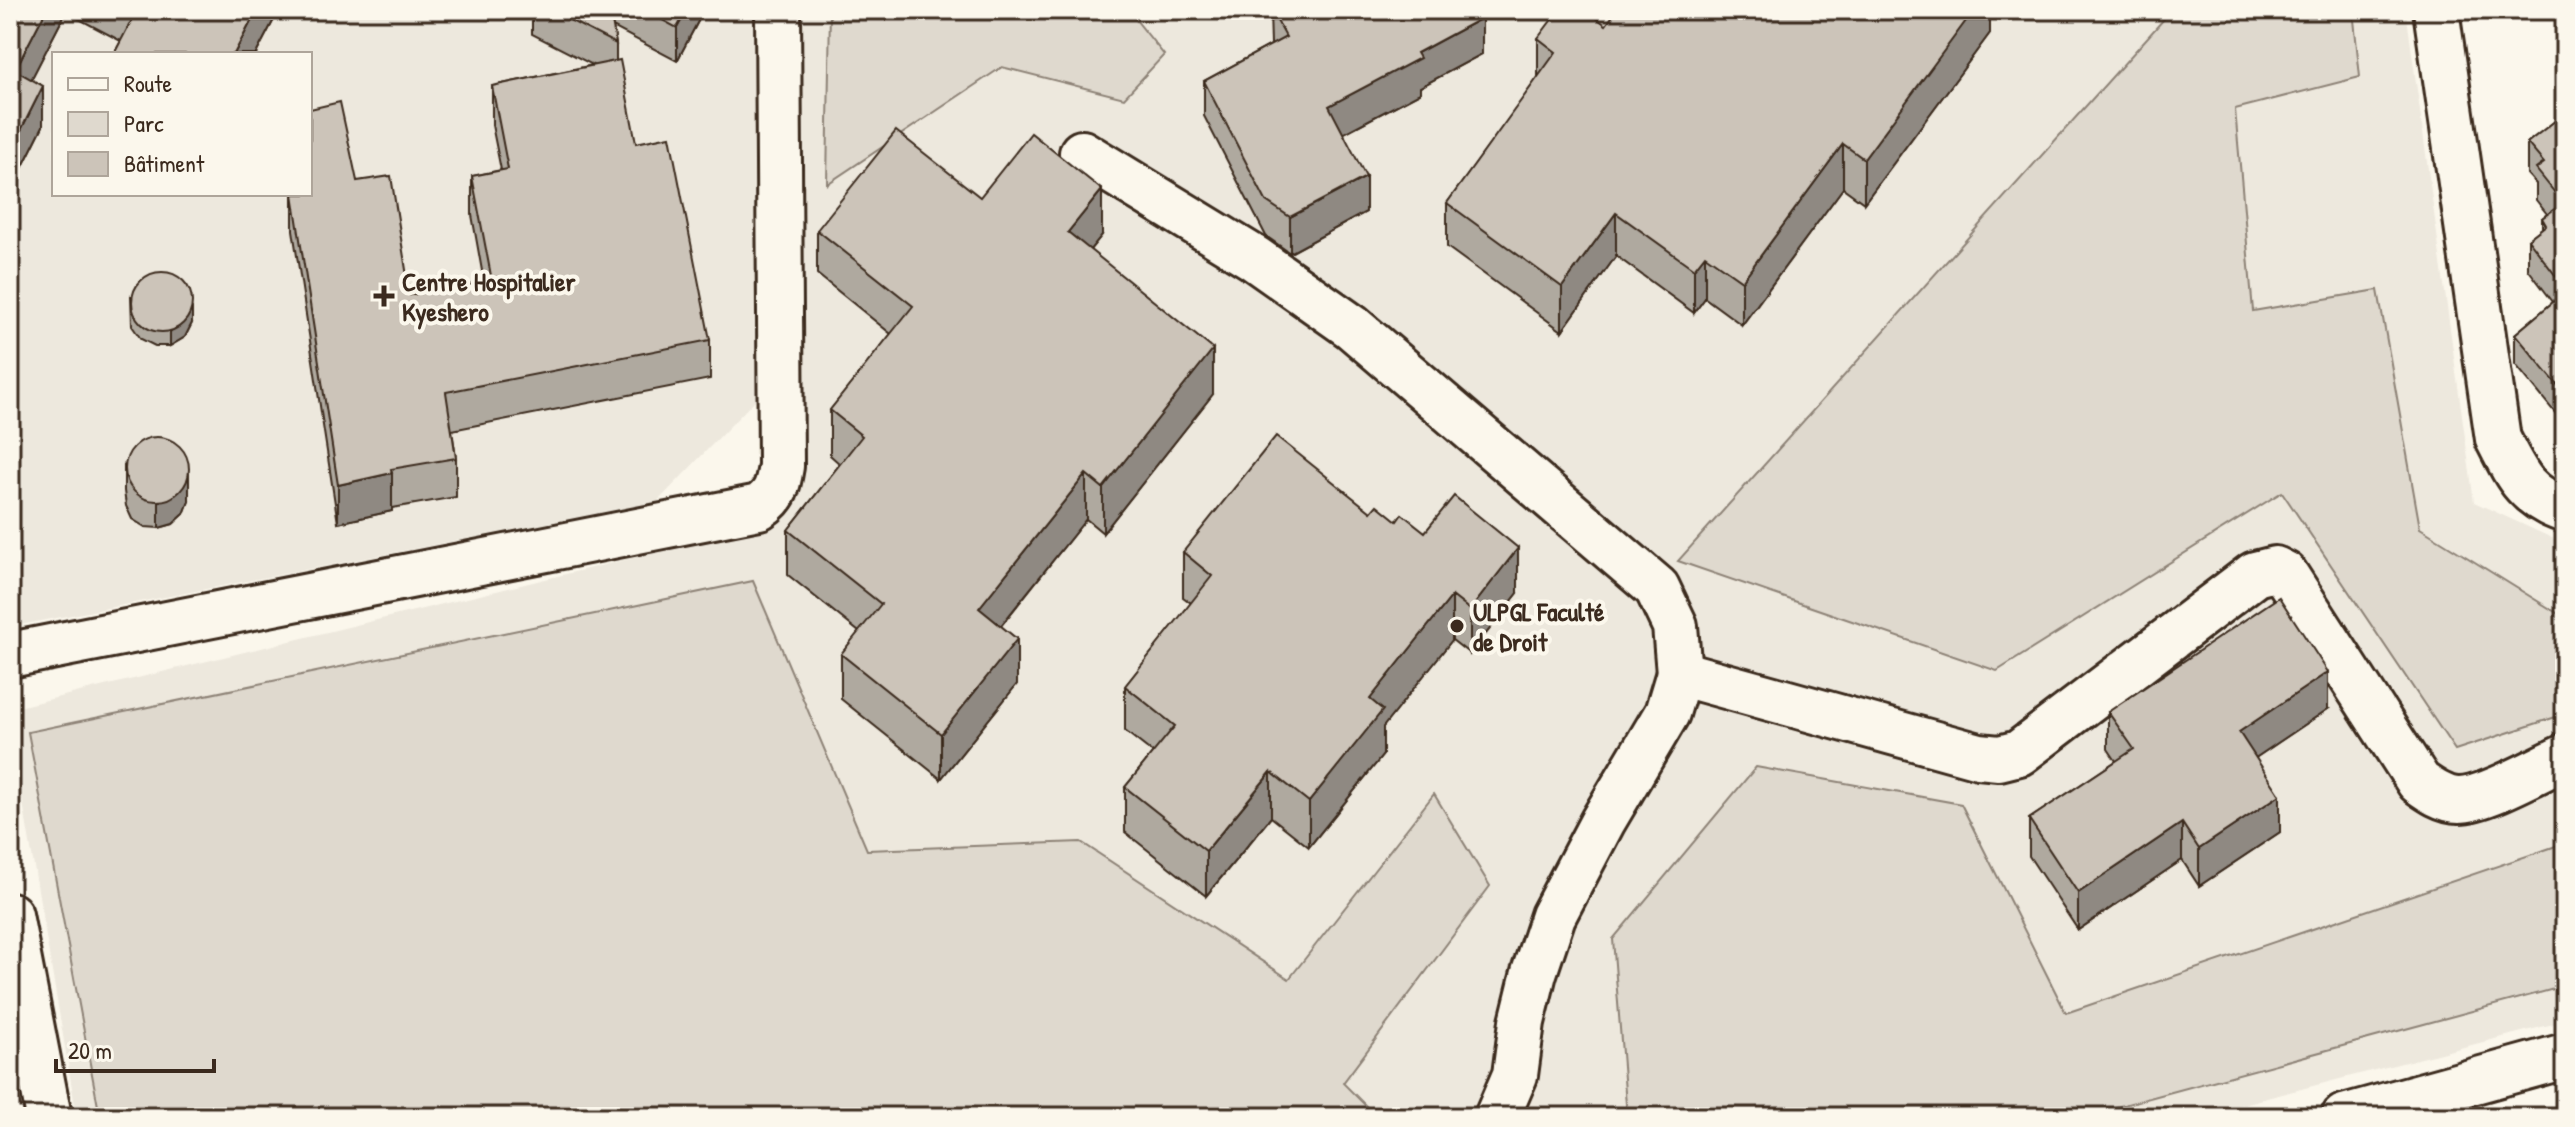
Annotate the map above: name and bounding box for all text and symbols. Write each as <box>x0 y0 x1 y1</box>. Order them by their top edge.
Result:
legend <box>52 52 312 196</box>
text: Route <box>124 67 172 99</box>
text: Parc <box>124 107 164 139</box>
text: Bâtiment <box>124 147 205 179</box>
place label: Centre Hospitalier Kyeshero <box>402 264 576 330</box>
marker: Centre Hospitalier Kyeshero <box>373 285 395 307</box>
place label: ULPGL Faculté de Droit <box>1473 594 1605 659</box>
marker: ULPGL Faculté de Droit <box>1448 617 1466 635</box>
scale bar <box>56 1023 214 1073</box>
text: 20 m <box>68 1034 112 1066</box>

